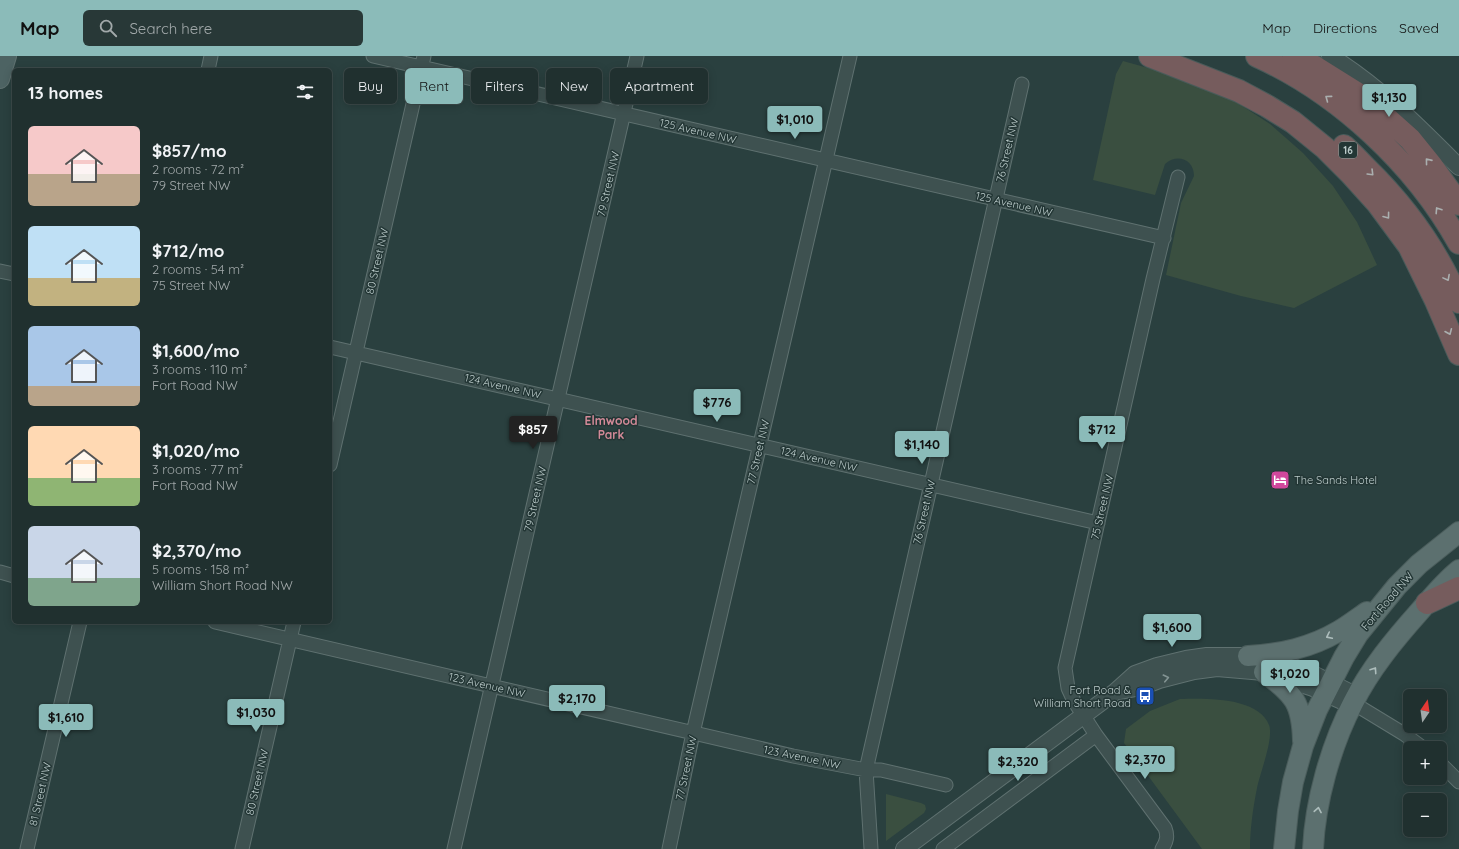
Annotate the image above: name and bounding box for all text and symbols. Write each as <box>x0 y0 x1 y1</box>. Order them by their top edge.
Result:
search box <box>83 10 363 46</box>
text: Map <box>20 16 59 40</box>
icon: search <box>97 17 119 39</box>
text: Search here <box>129 19 212 38</box>
text: Map <box>1262 19 1291 37</box>
text: Directions <box>1313 19 1377 37</box>
text: Saved <box>1399 19 1439 37</box>
chip: Buy <box>344 68 397 104</box>
chip: Rent <box>405 68 463 104</box>
chip: Filters <box>471 68 538 104</box>
chip: New <box>546 68 602 104</box>
chip: Apartment <box>610 68 708 104</box>
icon: filters <box>294 81 316 103</box>
text: 13 homes <box>28 82 103 103</box>
pin: $1,130 <box>1356 84 1422 118</box>
text: $1,130 <box>1371 89 1407 105</box>
one-way arrow <box>1326 96 1333 103</box>
pin: $1,010 <box>762 106 828 140</box>
text: $1,010 <box>776 111 814 127</box>
street label: 125 Avenue NW <box>658 115 738 147</box>
street label: 76 Street NW <box>993 116 1021 184</box>
text: $857/mo <box>152 140 227 161</box>
icon: home <box>60 142 108 190</box>
road number: 16 <box>1339 142 1357 158</box>
street label: 79 Street NW <box>594 150 622 218</box>
one-way arrow <box>1425 159 1432 166</box>
text: 2 rooms · 72 m² <box>152 161 244 177</box>
one-way arrow <box>1366 168 1374 176</box>
text: 79 Street NW <box>152 177 231 193</box>
street label: 125 Avenue NW <box>974 188 1054 220</box>
one-way arrow <box>1436 207 1443 214</box>
one-way arrow <box>1382 211 1389 218</box>
street label: 80 Street NW <box>363 226 391 295</box>
text: $712/mo <box>152 240 224 261</box>
icon: home <box>60 242 108 290</box>
text: 2 rooms · 54 m² <box>152 261 244 277</box>
one-way arrow <box>1442 273 1450 281</box>
text: 75 Street NW <box>152 277 230 293</box>
one-way arrow <box>1445 328 1453 335</box>
text: $1,600/mo <box>152 340 240 361</box>
icon: home <box>60 342 108 390</box>
text: 3 rooms · 110 m² <box>152 361 247 377</box>
street label: 124 Avenue NW <box>463 370 543 402</box>
text: Fort Road NW <box>152 377 238 393</box>
pin: $776 <box>693 389 741 423</box>
text: $776 <box>703 394 731 410</box>
district label: Elmwood Park <box>585 413 637 442</box>
pin: $857 <box>509 416 557 450</box>
pin: $712 <box>1078 416 1126 450</box>
street label: 77 Street NW <box>744 418 772 486</box>
text: $857 <box>518 421 548 437</box>
text: $712 <box>1088 421 1116 437</box>
pin: $1,140 <box>889 431 955 465</box>
text: $1,140 <box>904 436 940 452</box>
text: $1,020/mo <box>152 440 240 461</box>
icon: home <box>60 442 108 490</box>
street label: 124 Avenue NW <box>779 443 859 475</box>
text: 3 rooms · 77 m² <box>152 461 243 477</box>
street label: 79 Street NW <box>521 465 549 533</box>
hotel icon: The Sands Hotel <box>1269 469 1291 491</box>
street label: 75 Street NW <box>1088 473 1116 541</box>
place label: The Sands Hotel <box>1294 473 1377 487</box>
text: Fort Road NW <box>152 477 238 493</box>
street label: 76 Street NW <box>910 478 938 546</box>
text: $2,370/mo <box>152 540 241 561</box>
icon: home <box>60 542 108 590</box>
text: 5 rooms · 158 m² <box>152 561 249 577</box>
street label: Fort Road NW <box>1358 569 1416 633</box>
text: William Short Road NW <box>152 577 293 593</box>
pin: $1,600 <box>1139 614 1205 648</box>
text: $1,600 <box>1152 619 1192 635</box>
one-way arrow <box>1326 631 1334 639</box>
pin: $1,020 <box>1257 660 1323 694</box>
text: $1,020 <box>1270 665 1310 681</box>
one-way arrow <box>1369 667 1376 674</box>
street label: 123 Avenue NW <box>447 669 527 701</box>
one-way arrow <box>1163 675 1169 683</box>
place label: Fort Road & William Short Road <box>1034 683 1132 710</box>
pin: $2,170 <box>544 685 610 719</box>
bus stop icon: Fort Road & William Short Road <box>1134 685 1156 707</box>
north arrow <box>1403 689 1447 733</box>
map controls <box>1403 689 1447 837</box>
text: $2,170 <box>558 690 596 706</box>
pin: $1,030 <box>223 699 289 733</box>
pin: $1,610 <box>33 704 99 738</box>
text: $1,030 <box>236 704 276 720</box>
text: $1,610 <box>48 709 84 725</box>
street label: 77 Street NW <box>672 734 700 802</box>
button: + <box>1403 741 1447 785</box>
street label: 123 Avenue NW <box>762 742 842 772</box>
pin: $2,370 <box>1112 746 1178 780</box>
street label: 80 Street NW <box>243 747 271 816</box>
pin: $2,320 <box>985 748 1051 782</box>
text: $2,370 <box>1125 751 1165 767</box>
text: $2,320 <box>997 753 1039 769</box>
street label: 81 Street NW <box>26 761 54 827</box>
button: − <box>1403 793 1447 837</box>
one-way arrow <box>1314 807 1322 813</box>

